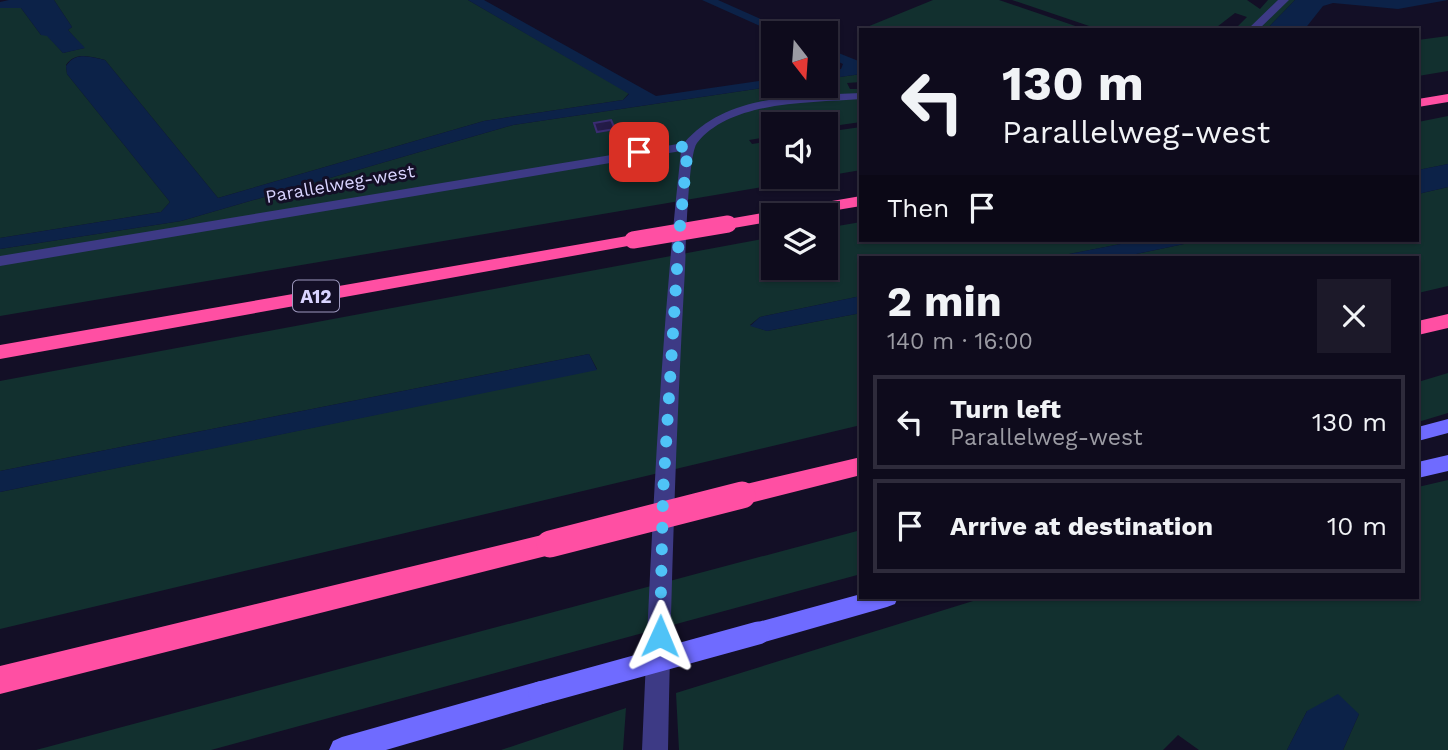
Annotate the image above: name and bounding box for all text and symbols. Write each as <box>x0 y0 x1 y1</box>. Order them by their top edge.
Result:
north arrow <box>761 21 838 98</box>
map controls <box>761 21 838 280</box>
text: 130 m <box>1002 54 1144 112</box>
icon: left <box>887 56 978 147</box>
button: sound <box>761 112 838 189</box>
text: Parallelweg-west <box>1002 113 1270 151</box>
pin <box>609 122 669 182</box>
icon: arrive <box>620 133 658 171</box>
street label: Parallelweg-west <box>264 160 416 207</box>
icon: arrive <box>963 189 1001 227</box>
text: Then <box>887 193 949 223</box>
button: layers <box>761 203 838 280</box>
text: 2 min <box>887 277 1002 326</box>
button: close <box>1317 279 1391 353</box>
road number: A12 <box>293 280 339 312</box>
text: 140 m · 16:00 <box>887 328 1033 355</box>
text: Turn left <box>950 394 1061 424</box>
icon: left <box>891 403 929 441</box>
text: 130 m <box>1312 407 1387 437</box>
text: Parallelweg-west <box>950 424 1143 451</box>
icon: arrive <box>891 507 929 545</box>
text: Arrive at destination <box>950 511 1213 541</box>
text: 10 m <box>1327 511 1387 541</box>
position arrow <box>623 599 697 673</box>

